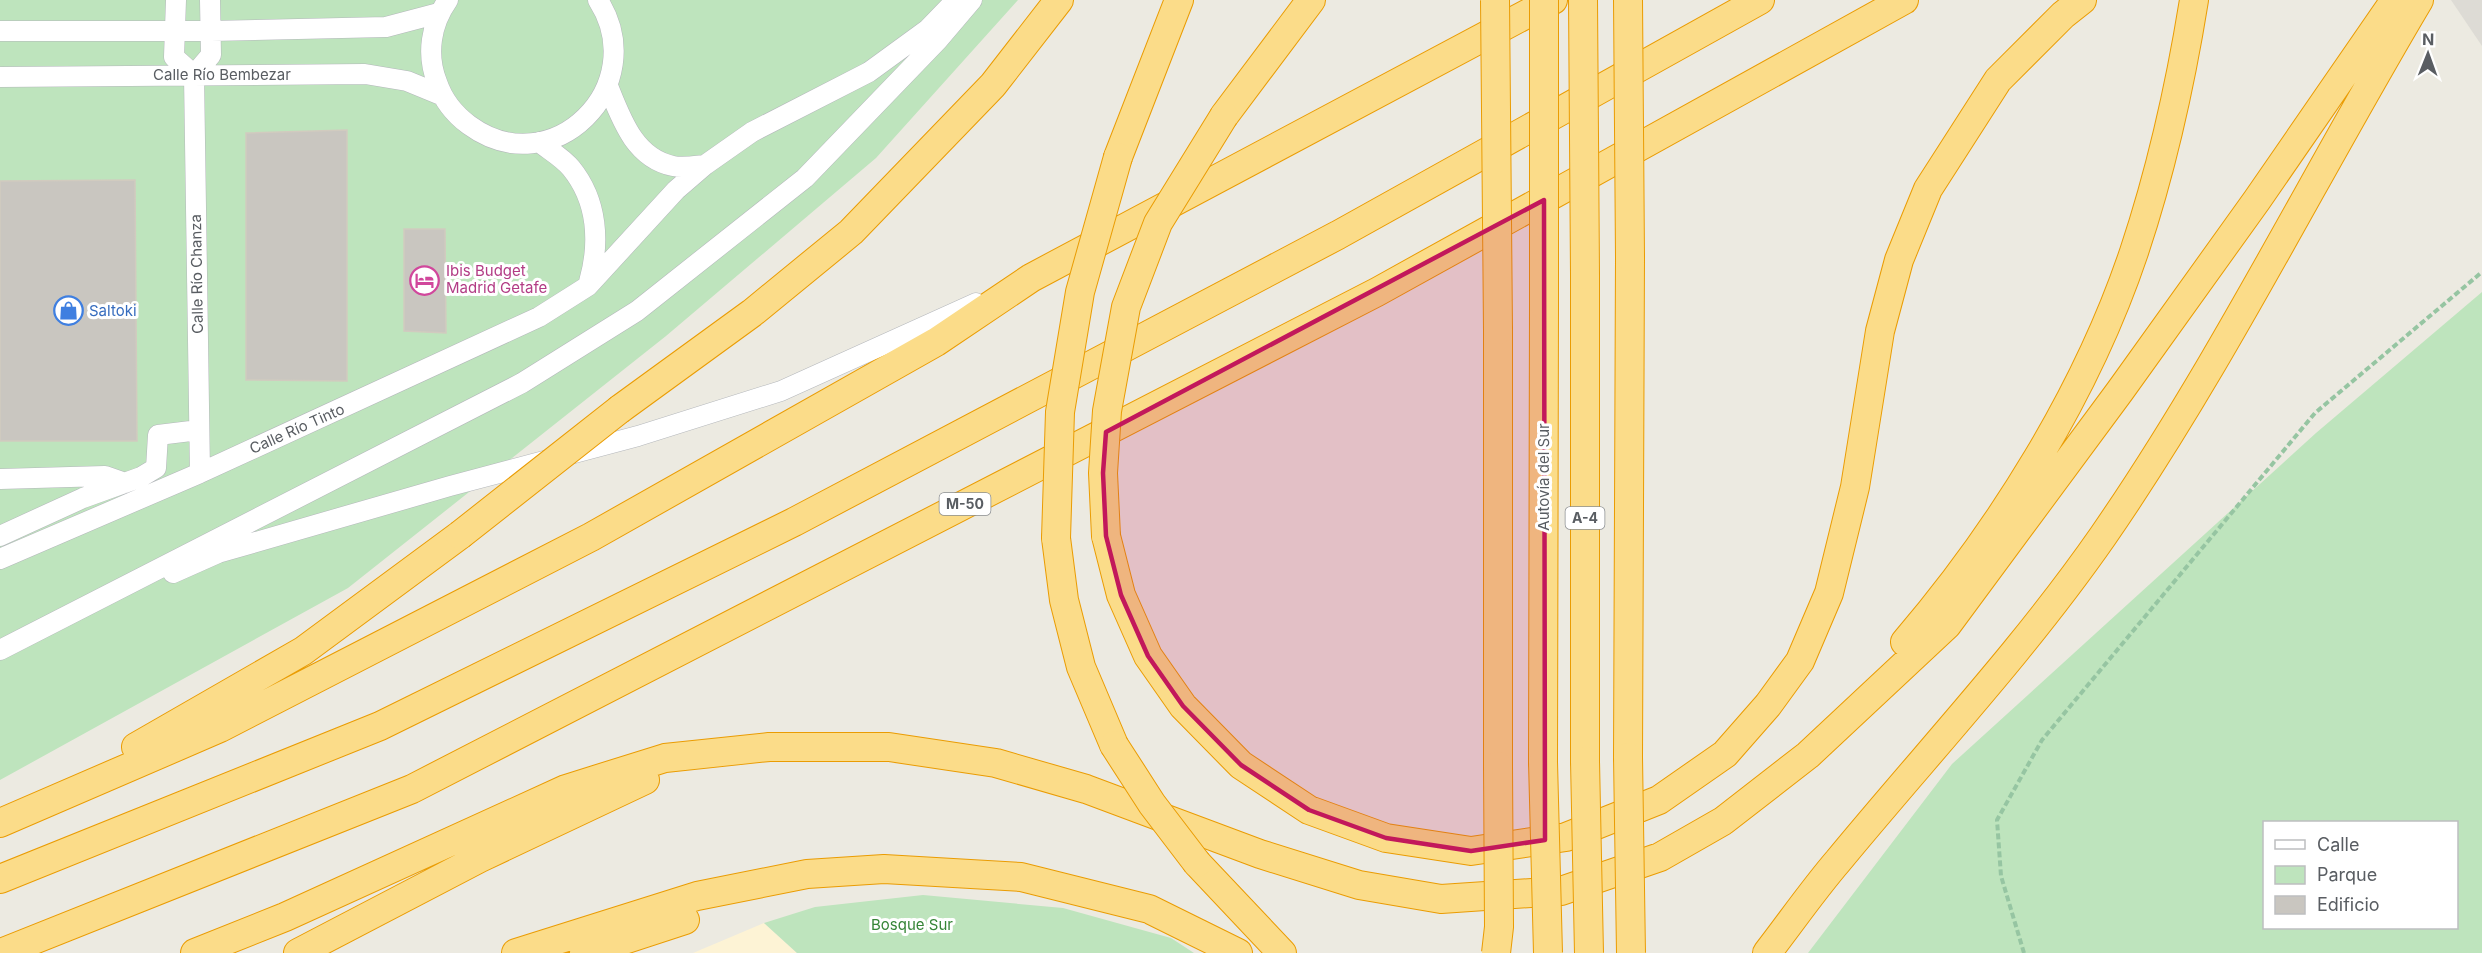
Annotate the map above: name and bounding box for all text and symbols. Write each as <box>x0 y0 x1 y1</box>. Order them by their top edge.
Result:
north arrow <box>2398 24 2458 84</box>
text: N <box>2422 29 2435 49</box>
street label: Calle Río Bembezar <box>153 65 291 84</box>
street label: Calle Río Chanza <box>186 214 207 334</box>
place label: Ibis Budget Madrid Getafe <box>446 261 547 297</box>
hotel icon: Ibis Budget Madrid Getafe <box>409 264 441 296</box>
shop icon: Saltoki <box>52 295 84 327</box>
place label: Saltoki <box>89 301 137 320</box>
street label: Calle Río Tinto <box>246 399 347 458</box>
street label: Autovía del Sur <box>1534 423 1553 531</box>
road number: M-50 <box>940 493 990 515</box>
road number: A-4 <box>1566 507 1604 529</box>
legend <box>2263 821 2458 929</box>
text: Calle <box>2317 834 2359 855</box>
text: Parque <box>2317 864 2377 885</box>
text: Edificio <box>2317 894 2380 915</box>
park label: Bosque Sur <box>871 915 953 934</box>

